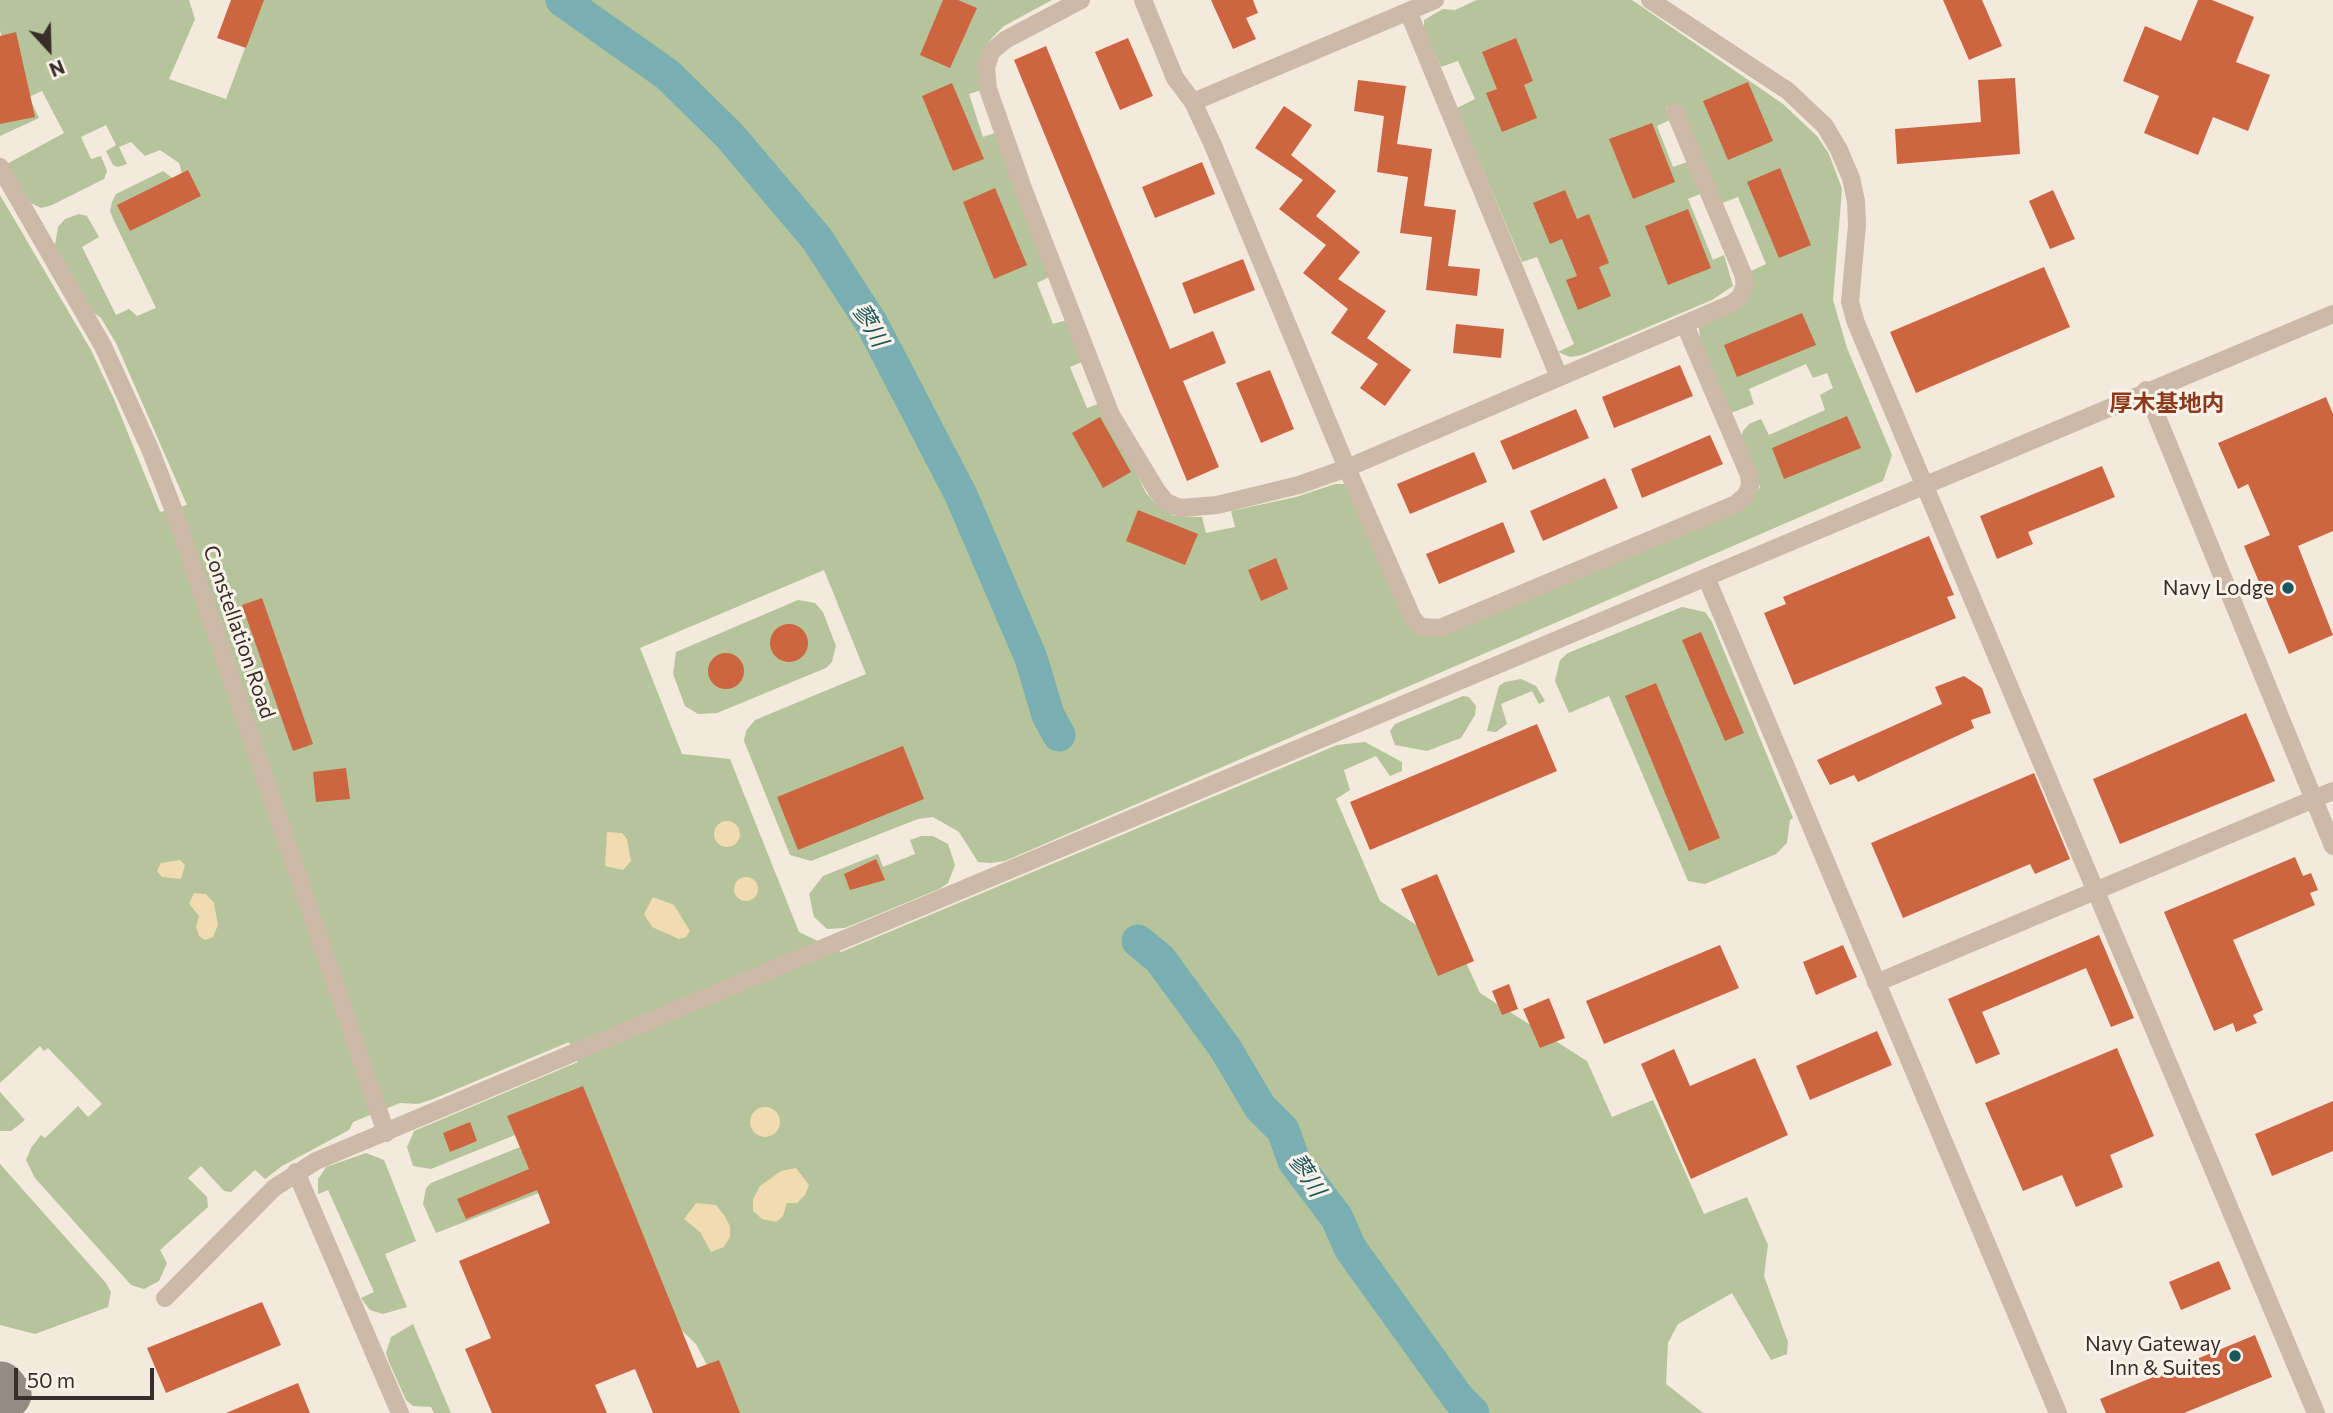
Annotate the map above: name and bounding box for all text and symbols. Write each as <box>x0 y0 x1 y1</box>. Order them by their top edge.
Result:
north arrow <box>14 14 84 84</box>
text: N <box>46 56 68 82</box>
water label: 蓼川 <box>847 298 893 352</box>
district label: 厚木基地内 <box>2110 389 2224 417</box>
street label: Constellation Road <box>198 542 280 722</box>
place label: Navy Lodge <box>2163 575 2274 601</box>
marker: Navy Lodge <box>2280 580 2296 596</box>
water label: 蓼川 <box>1283 1148 1331 1202</box>
place label: Navy Gateway Inn & Suites <box>2085 1331 2221 1381</box>
marker: Navy Gateway Inn & Suites <box>2227 1348 2243 1364</box>
scale bar <box>18 1354 158 1398</box>
text: 50 m <box>27 1367 75 1392</box>

